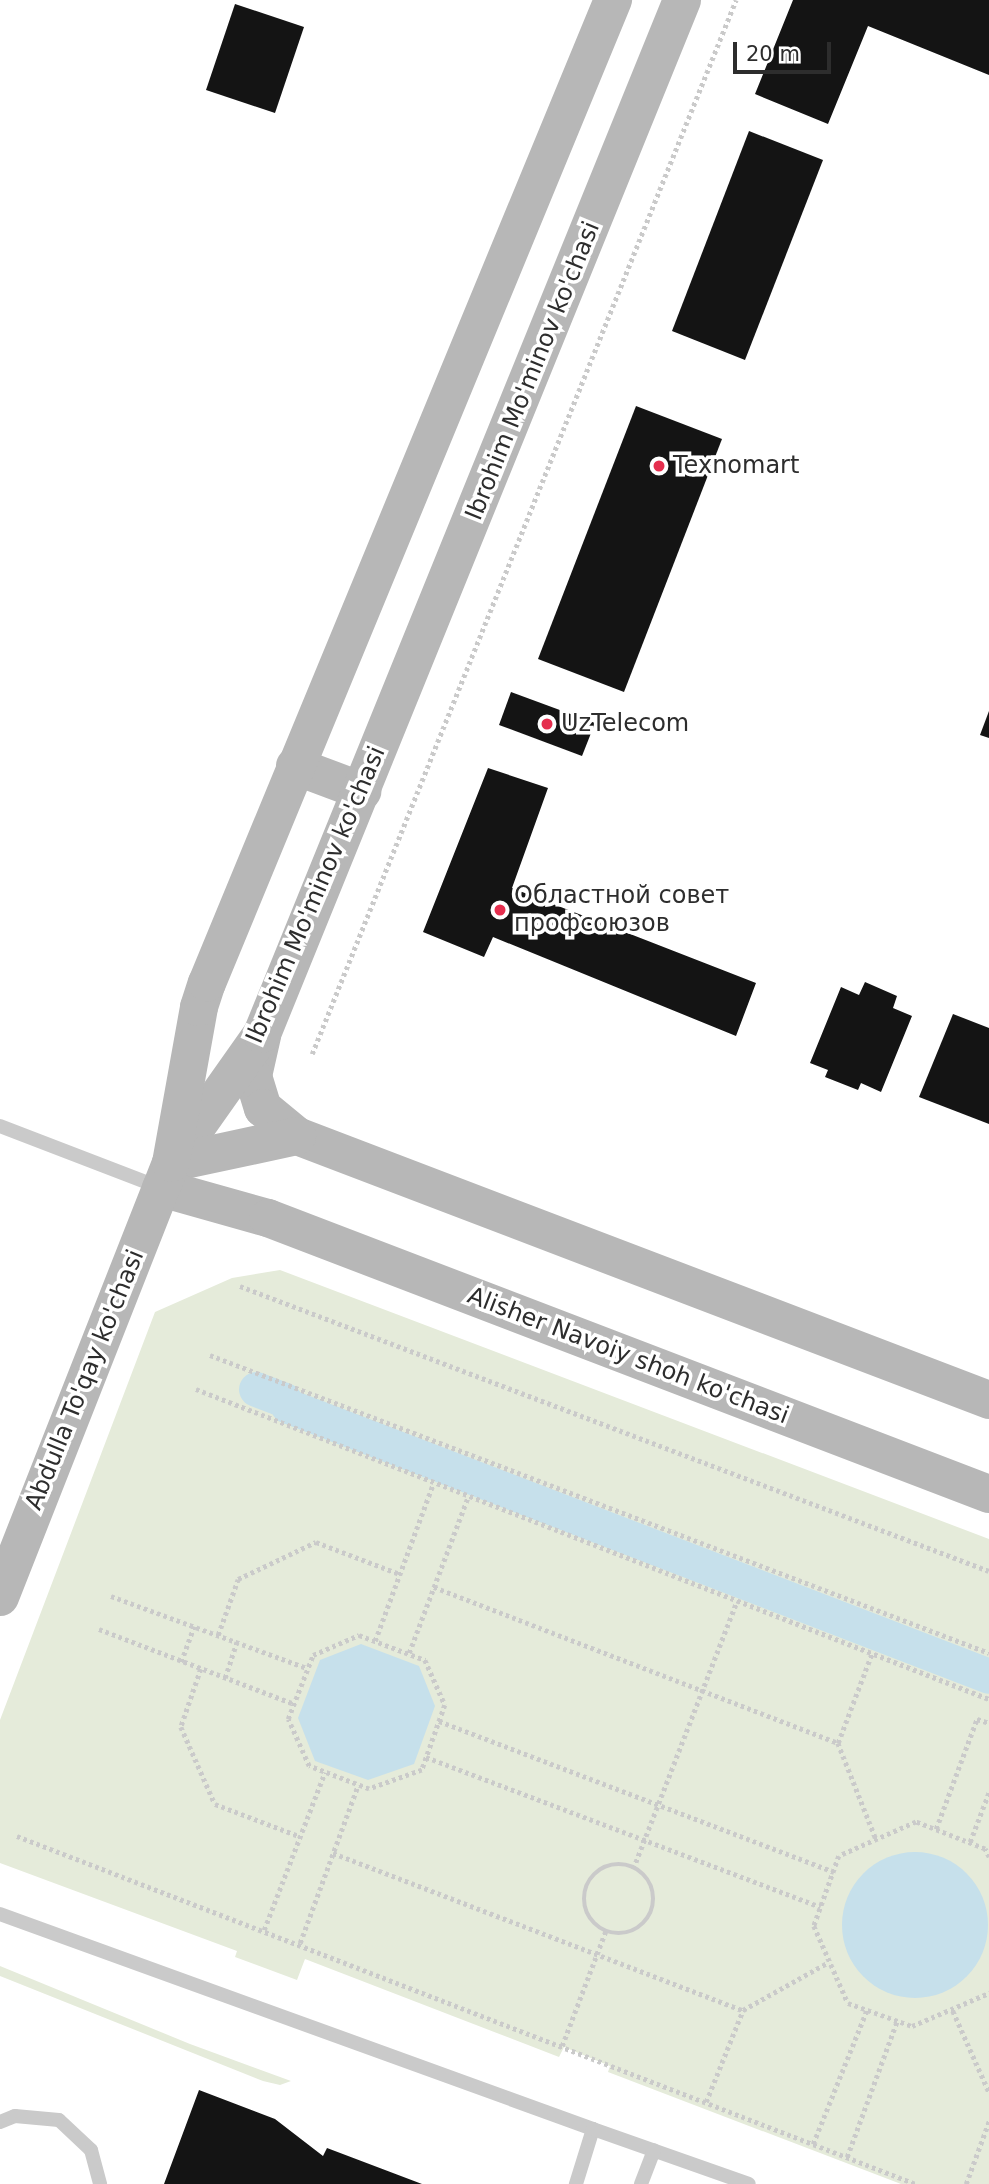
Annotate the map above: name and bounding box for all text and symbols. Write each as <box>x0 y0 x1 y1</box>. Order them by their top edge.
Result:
scale bar <box>737 28 835 72</box>
text: 20 m <box>746 42 800 66</box>
street label: Ibrohim Mo'minov ko'chasi <box>460 217 606 525</box>
place label: Texnomart <box>673 452 799 480</box>
marker: Texnomart <box>651 458 667 474</box>
place label: UzTelecom <box>561 710 689 738</box>
marker: UzTelecom <box>539 716 555 732</box>
street label: Ibrohim Mo'minov ko'chasi <box>240 742 392 1048</box>
place label: Областной совет профсоюзов <box>514 882 729 938</box>
marker: Областной совет профсоюзов <box>492 902 508 918</box>
street label: Abdulla To'qay ko'chasi <box>20 1246 150 1514</box>
street label: Alisher Navoiy shoh ko'chasi <box>463 1281 793 1431</box>

